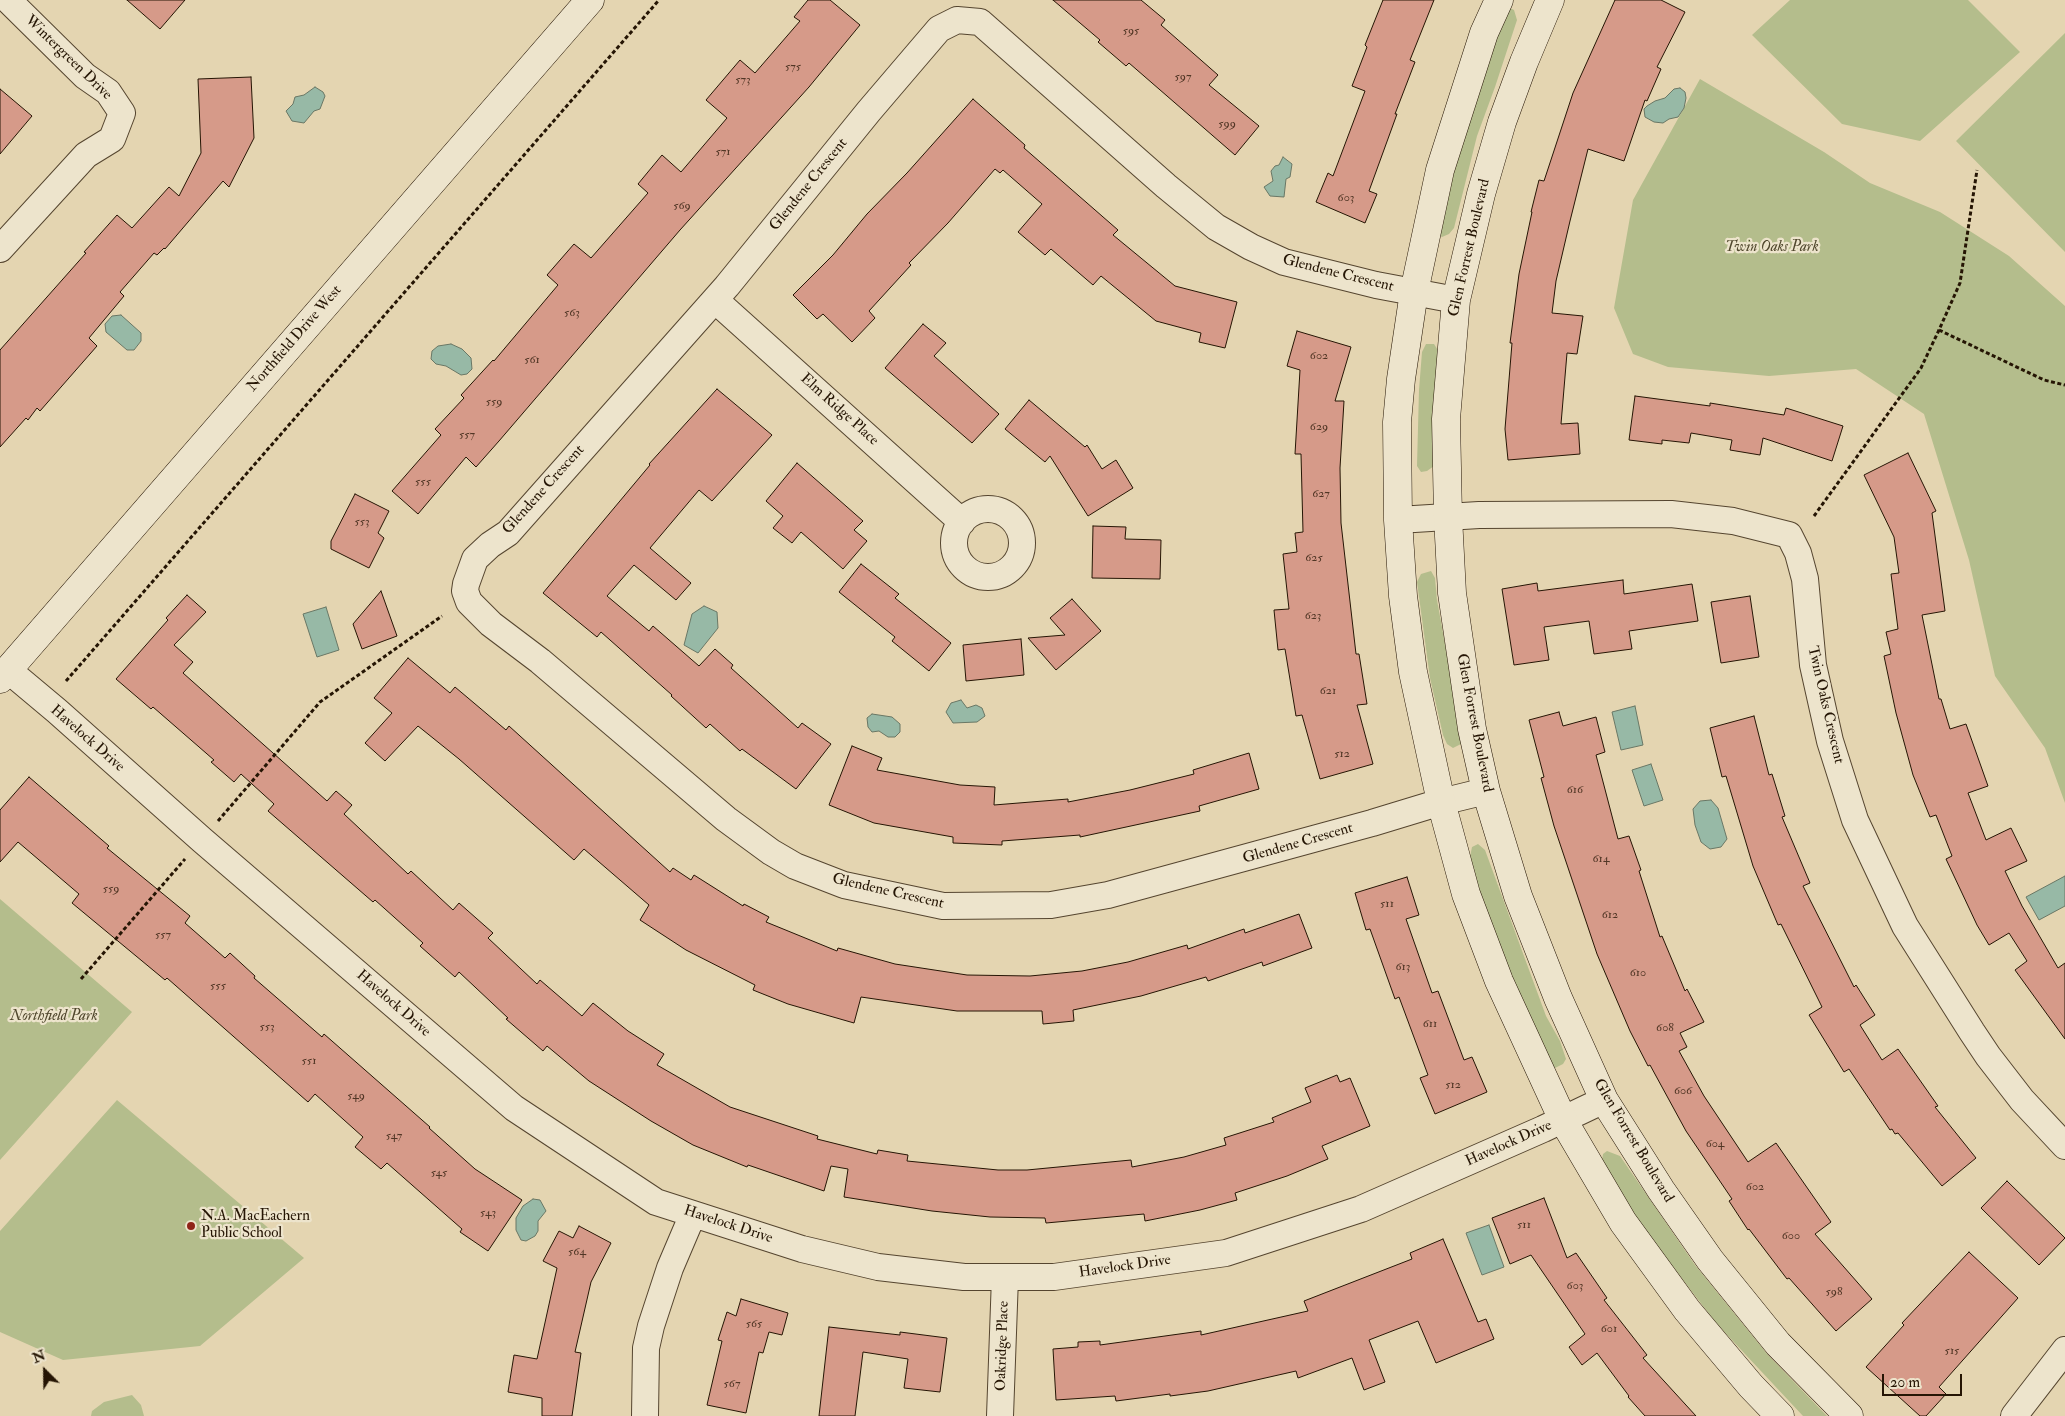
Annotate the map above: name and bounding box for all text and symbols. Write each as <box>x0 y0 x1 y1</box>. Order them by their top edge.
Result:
street label: Wintergreen Drive <box>21 12 115 104</box>
house number: 595 <box>1123 24 1139 38</box>
house number: 575 <box>785 60 801 74</box>
house number: 597 <box>1175 70 1191 84</box>
house number: 573 <box>735 73 751 87</box>
house number: 599 <box>1218 117 1236 131</box>
street label: Glendene Crescent <box>766 135 852 235</box>
house number: 571 <box>715 145 731 159</box>
street label: Glen Forrest Boulevard <box>1445 177 1495 319</box>
house number: 603 <box>1338 191 1354 205</box>
house number: 569 <box>673 199 691 213</box>
park label: Twin Oaks Park <box>1725 239 1819 257</box>
street label: Glendene Crescent <box>1281 252 1395 296</box>
street label: Northfield Drive West <box>244 282 346 396</box>
house number: 563 <box>564 306 580 320</box>
house number: 602 <box>1310 349 1328 363</box>
house number: 561 <box>524 353 540 367</box>
street label: Elm Ridge Place <box>796 370 882 450</box>
house number: 559 <box>486 395 502 409</box>
house number: 629 <box>1310 420 1328 434</box>
house number: 557 <box>459 428 475 442</box>
street label: Glendene Crescent <box>499 442 589 538</box>
house number: 555 <box>415 475 431 489</box>
house number: 627 <box>1312 487 1330 501</box>
house number: 553 <box>354 515 370 529</box>
house number: 625 <box>1305 551 1323 565</box>
house number: 623 <box>1305 609 1321 623</box>
street label: Twin Oaks Crescent <box>1803 645 1847 765</box>
street label: Glen Forrest Boulevard <box>1452 652 1496 794</box>
house number: 621 <box>1320 684 1336 698</box>
street label: Havelock Drive <box>46 702 128 776</box>
house number: 512 <box>1334 747 1350 761</box>
house number: 616 <box>1567 783 1583 797</box>
street label: Glendene Crescent <box>1241 820 1355 868</box>
house number: 614 <box>1593 852 1609 866</box>
street label: Glendene Crescent <box>831 870 945 914</box>
house number: 559 <box>103 882 119 896</box>
house number: 511 <box>1380 897 1394 911</box>
house number: 612 <box>1602 908 1618 922</box>
house number: 557 <box>155 928 171 942</box>
house number: 613 <box>1396 960 1410 974</box>
house number: 610 <box>1630 966 1646 980</box>
street label: Havelock Drive <box>352 967 434 1041</box>
house number: 555 <box>210 979 226 993</box>
park label: Northfield Park <box>10 1008 98 1026</box>
house number: 611 <box>1423 1017 1437 1031</box>
house number: 553 <box>259 1020 275 1034</box>
house number: 608 <box>1656 1021 1674 1035</box>
house number: 551 <box>302 1054 316 1068</box>
street label: Glen Forrest Boulevard <box>1589 1076 1677 1206</box>
house number: 512 <box>1445 1078 1461 1092</box>
house number: 606 <box>1674 1084 1692 1098</box>
house number: 549 <box>347 1089 365 1103</box>
street label: Havelock Drive <box>1463 1117 1555 1171</box>
house number: 547 <box>386 1129 402 1143</box>
house number: 604 <box>1706 1137 1724 1151</box>
house number: 545 <box>431 1166 447 1180</box>
house number: 602 <box>1746 1180 1764 1194</box>
street label: Havelock Drive <box>681 1202 775 1248</box>
house number: 543 <box>480 1206 496 1220</box>
place label: N.A. MacEachern Public School <box>201 1208 310 1243</box>
house number: 511 <box>1517 1218 1531 1232</box>
marker: N.A. MacEachern Public School <box>185 1220 197 1232</box>
house number: 600 <box>1782 1229 1800 1243</box>
house number: 564 <box>568 1245 586 1259</box>
street label: Havelock Drive <box>1078 1252 1172 1282</box>
house number: 603 <box>1567 1279 1583 1293</box>
house number: 598 <box>1825 1285 1843 1299</box>
street label: Oakridge Place <box>992 1301 1014 1391</box>
house number: 565 <box>746 1317 762 1331</box>
house number: 601 <box>1601 1322 1617 1336</box>
house number: 515 <box>1945 1344 1959 1358</box>
north arrow <box>20 1346 70 1396</box>
text: N <box>30 1346 48 1367</box>
scale bar <box>1885 1364 1965 1396</box>
text: 20 m <box>1890 1373 1920 1392</box>
house number: 567 <box>724 1377 740 1391</box>

